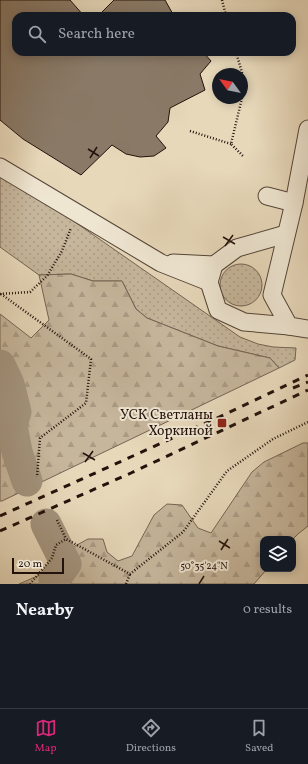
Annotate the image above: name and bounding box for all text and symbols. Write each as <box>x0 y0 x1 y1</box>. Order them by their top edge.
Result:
search box <box>12 12 296 56</box>
icon: search <box>26 23 48 45</box>
text: Search here <box>58 24 135 45</box>
north arrow <box>212 68 248 104</box>
place label: УСК Светланы Хоркиной <box>120 406 213 441</box>
marker: УСК Светланы Хоркиной <box>216 417 228 429</box>
map controls <box>260 536 296 572</box>
button: layers <box>260 536 296 572</box>
scale bar <box>12 556 64 575</box>
text: 20 m <box>18 557 42 572</box>
text: 50°35'24"N <box>180 559 228 573</box>
text: Nearby <box>16 599 74 622</box>
text: 0 results <box>243 601 292 619</box>
tab: Map <box>35 717 57 756</box>
tab: Directions <box>126 717 176 756</box>
tab: Saved <box>245 717 273 756</box>

